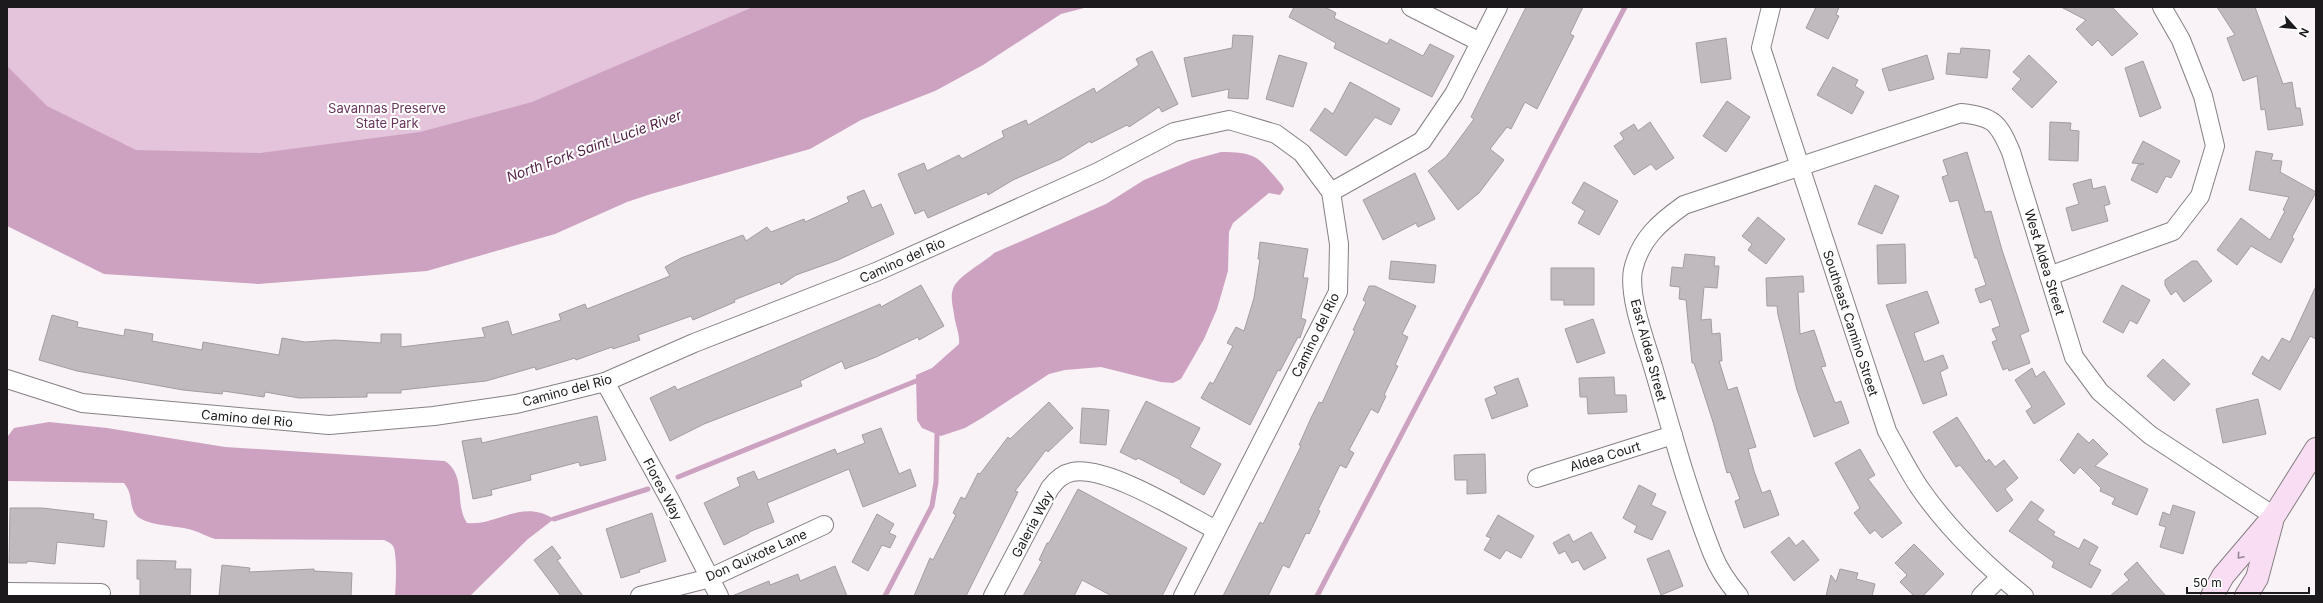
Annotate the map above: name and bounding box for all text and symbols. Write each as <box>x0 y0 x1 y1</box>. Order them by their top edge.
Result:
north arrow <box>2275 8 2315 48</box>
text: N <box>2296 26 2312 39</box>
park label: Savannas Preserve State Park <box>328 100 446 131</box>
water label: North Fork Saint Lucie River <box>504 106 684 185</box>
street label: West Aldea Street <box>2021 207 2069 317</box>
street label: Camino del Rio <box>857 234 948 286</box>
street label: Southeast Camino Street <box>1820 248 1882 398</box>
street label: Camino del Rio <box>1288 290 1342 380</box>
street label: East Aldea Street <box>1628 297 1670 403</box>
street label: Camino del Rio <box>520 370 614 410</box>
street label: Camino del Rio <box>200 406 294 430</box>
street label: Aldea Court <box>1568 438 1642 474</box>
street label: Flores Way <box>640 455 686 523</box>
street label: Galeria Way <box>1008 488 1056 560</box>
street label: Don Quixote Lane <box>703 525 809 585</box>
one-way arrow <box>2238 552 2245 559</box>
scale bar <box>2187 569 2309 595</box>
text: 50 m <box>2193 575 2222 590</box>

